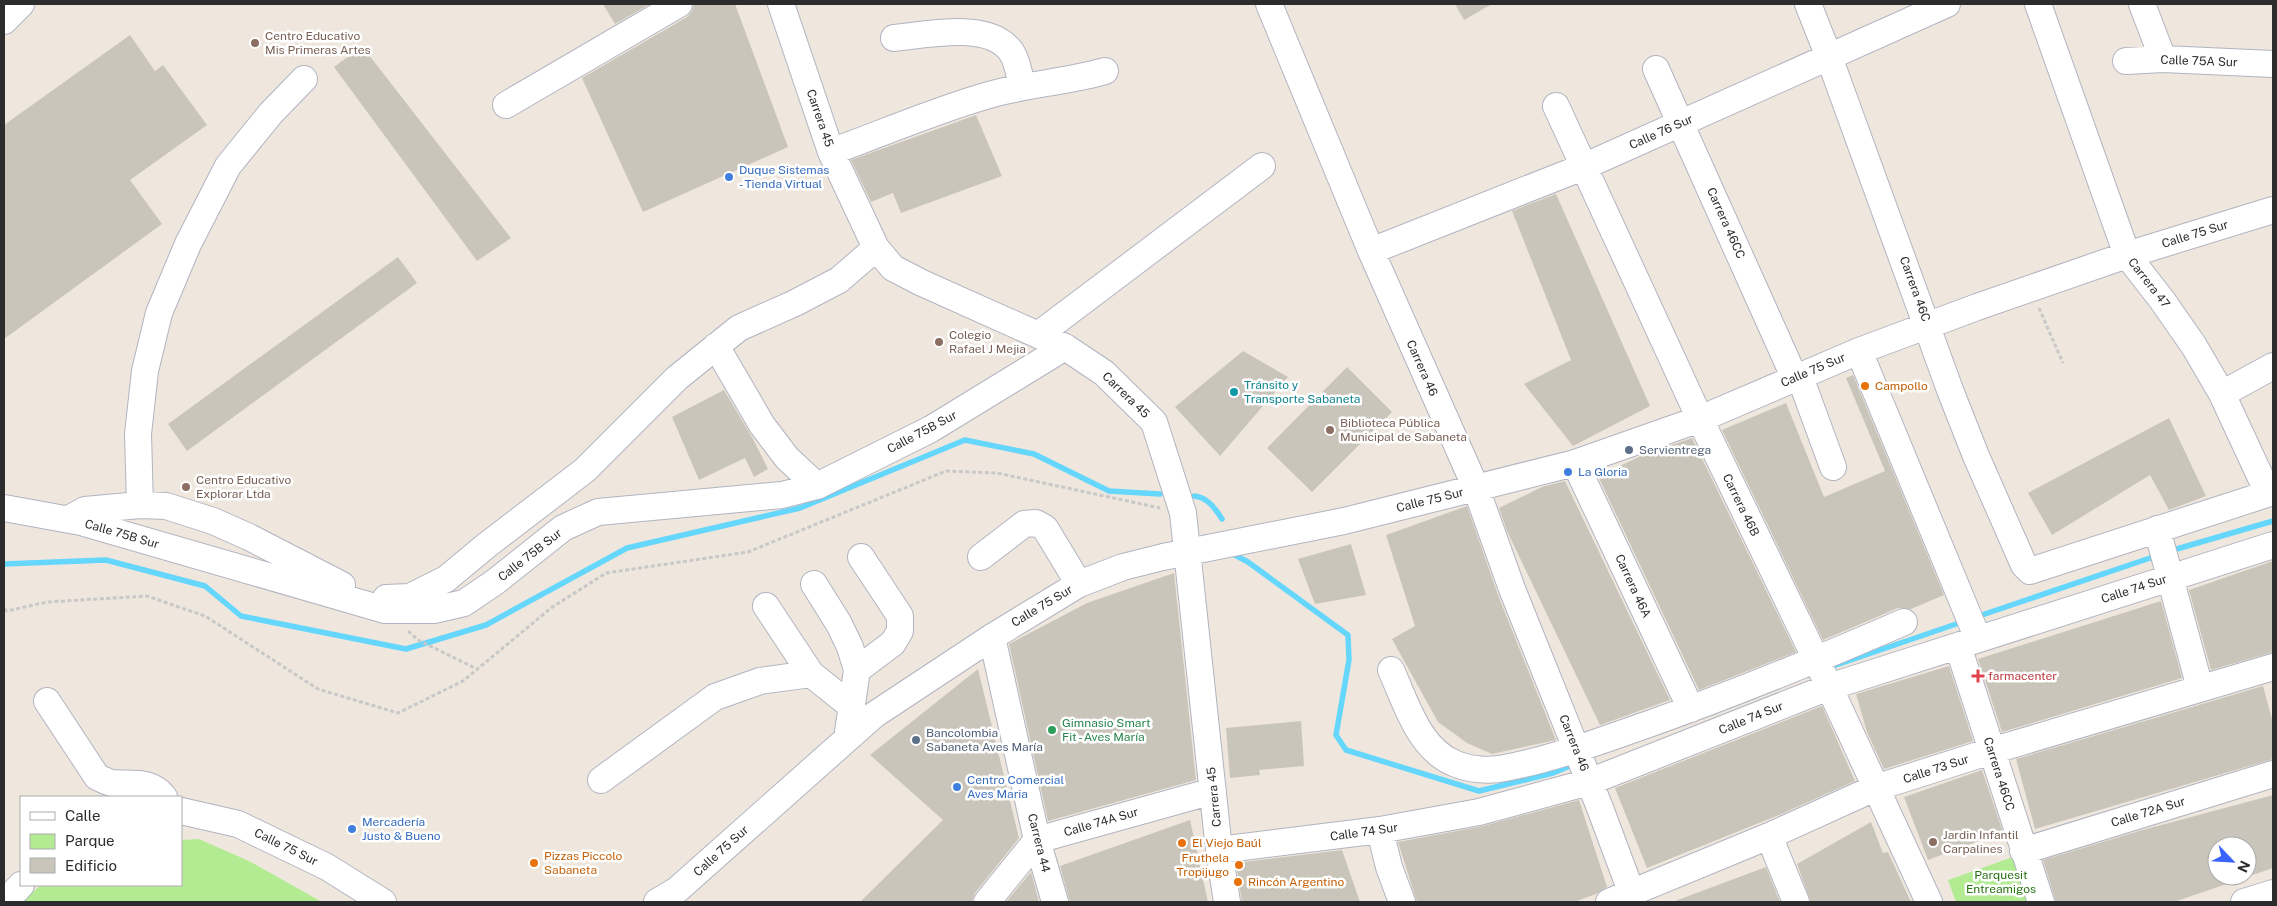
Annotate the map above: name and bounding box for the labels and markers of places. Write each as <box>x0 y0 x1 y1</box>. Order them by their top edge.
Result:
place label: Centro Educativo Mis Primeras Artes <box>265 29 370 57</box>
marker: Centro Educativo Mis Primeras Artes <box>249 37 261 49</box>
place label: Duque Sistemas - Tienda Virtual <box>739 163 829 191</box>
marker: Duque Sistemas - Tienda Virtual <box>723 171 735 183</box>
place label: Colegio Rafael J Mejia <box>949 328 1026 356</box>
marker: Colegio Rafael J Mejia <box>933 336 945 348</box>
place label: Tránsito y Transporte Sabaneta <box>1244 378 1360 406</box>
place label: Campollo <box>1875 379 1928 393</box>
marker: Campollo <box>1859 380 1871 392</box>
marker: Tránsito y Transporte Sabaneta <box>1228 386 1240 398</box>
place label: Biblioteca Pública Municipal de Sabaneta <box>1340 416 1467 444</box>
marker: Biblioteca Pública Municipal de Sabaneta <box>1324 424 1336 436</box>
place label: Servientrega <box>1639 443 1711 457</box>
marker: Servientrega <box>1623 444 1635 456</box>
place label: La Gloria <box>1578 465 1628 479</box>
marker: La Gloria <box>1562 466 1574 478</box>
place label: Centro Educativo Explorar Ltda <box>196 473 291 501</box>
marker: Centro Educativo Explorar Ltda <box>180 481 192 493</box>
place label: farmacenter <box>1988 669 2057 683</box>
marker: farmacenter <box>1972 670 1984 682</box>
place label: Gimnasio Smart Fit - Aves María <box>1062 716 1151 744</box>
marker: Gimnasio Smart Fit - Aves María <box>1046 724 1058 736</box>
place label: Bancolombia Sabaneta Aves María <box>926 726 1043 754</box>
marker: Bancolombia Sabaneta Aves María <box>910 734 922 746</box>
place label: Centro Comercial Aves Maria <box>967 773 1064 801</box>
marker: Centro Comercial Aves Maria <box>951 781 963 793</box>
place label: Mercadería Justo & Bueno <box>362 815 441 843</box>
marker: Mercadería Justo & Bueno <box>346 823 358 835</box>
place label: Jardin Infantil Carpalines <box>1943 828 2019 856</box>
place label: El Viejo Baúl <box>1192 836 1262 850</box>
marker: Jardin Infantil Carpalines <box>1927 836 1939 848</box>
marker: El Viejo Baúl <box>1176 837 1188 849</box>
place label: Pizzas Piccolo Sabaneta <box>544 849 623 877</box>
place label: Fruthela Tropijugo <box>1177 851 1229 879</box>
marker: Pizzas Piccolo Sabaneta <box>528 857 540 869</box>
marker: Fruthela Tropijugo <box>1233 859 1245 871</box>
place label: Rincón Argentino <box>1248 875 1345 889</box>
marker: Rincón Argentino <box>1232 876 1244 888</box>

